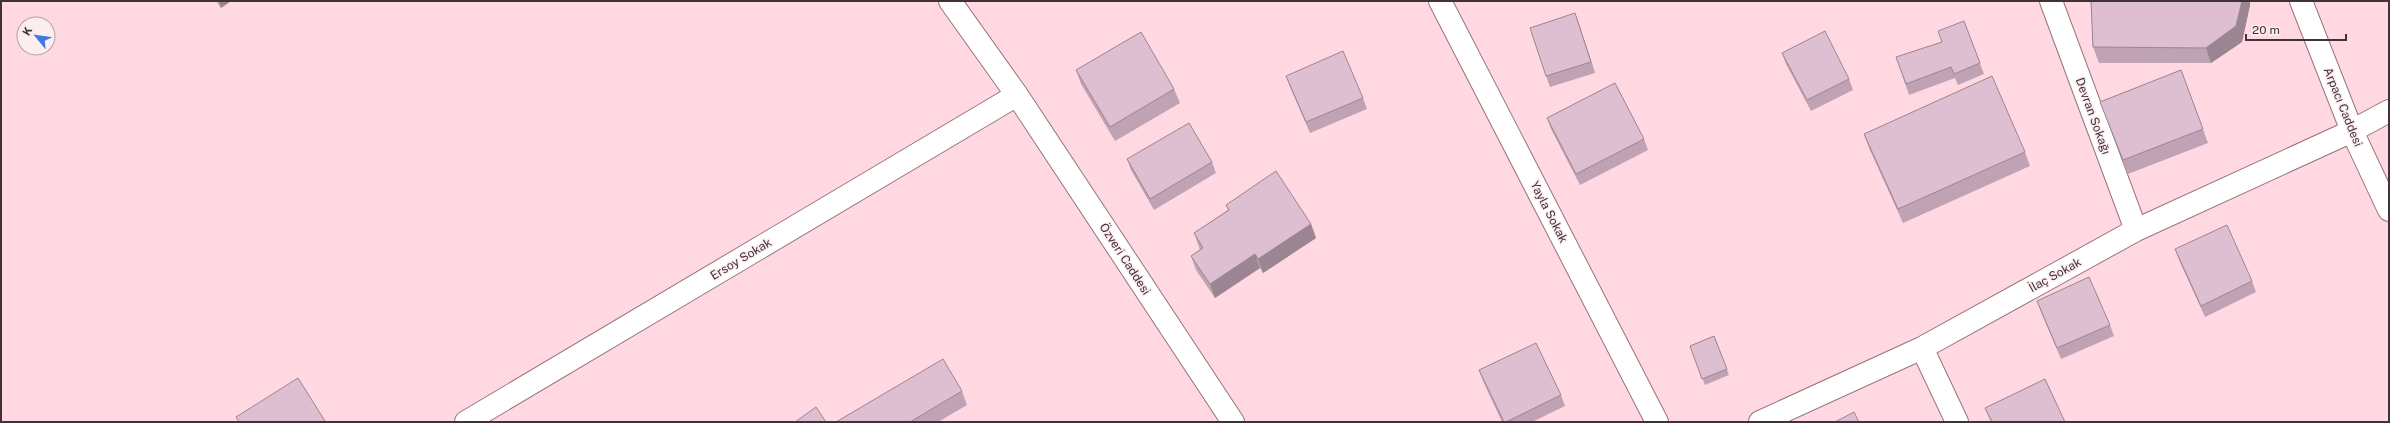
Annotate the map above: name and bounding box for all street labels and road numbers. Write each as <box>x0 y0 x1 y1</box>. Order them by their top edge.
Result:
street label: Arpacı Caddesi <box>2321 65 2365 149</box>
street label: Devran Sokağı <box>2073 76 2113 156</box>
street label: Yayla Sokak <box>1527 179 1571 245</box>
street label: Özveri Caddesi <box>1097 220 1153 298</box>
street label: Ersoy Sokak <box>708 235 774 283</box>
street label: İlaç Sokak <box>2026 255 2084 295</box>

